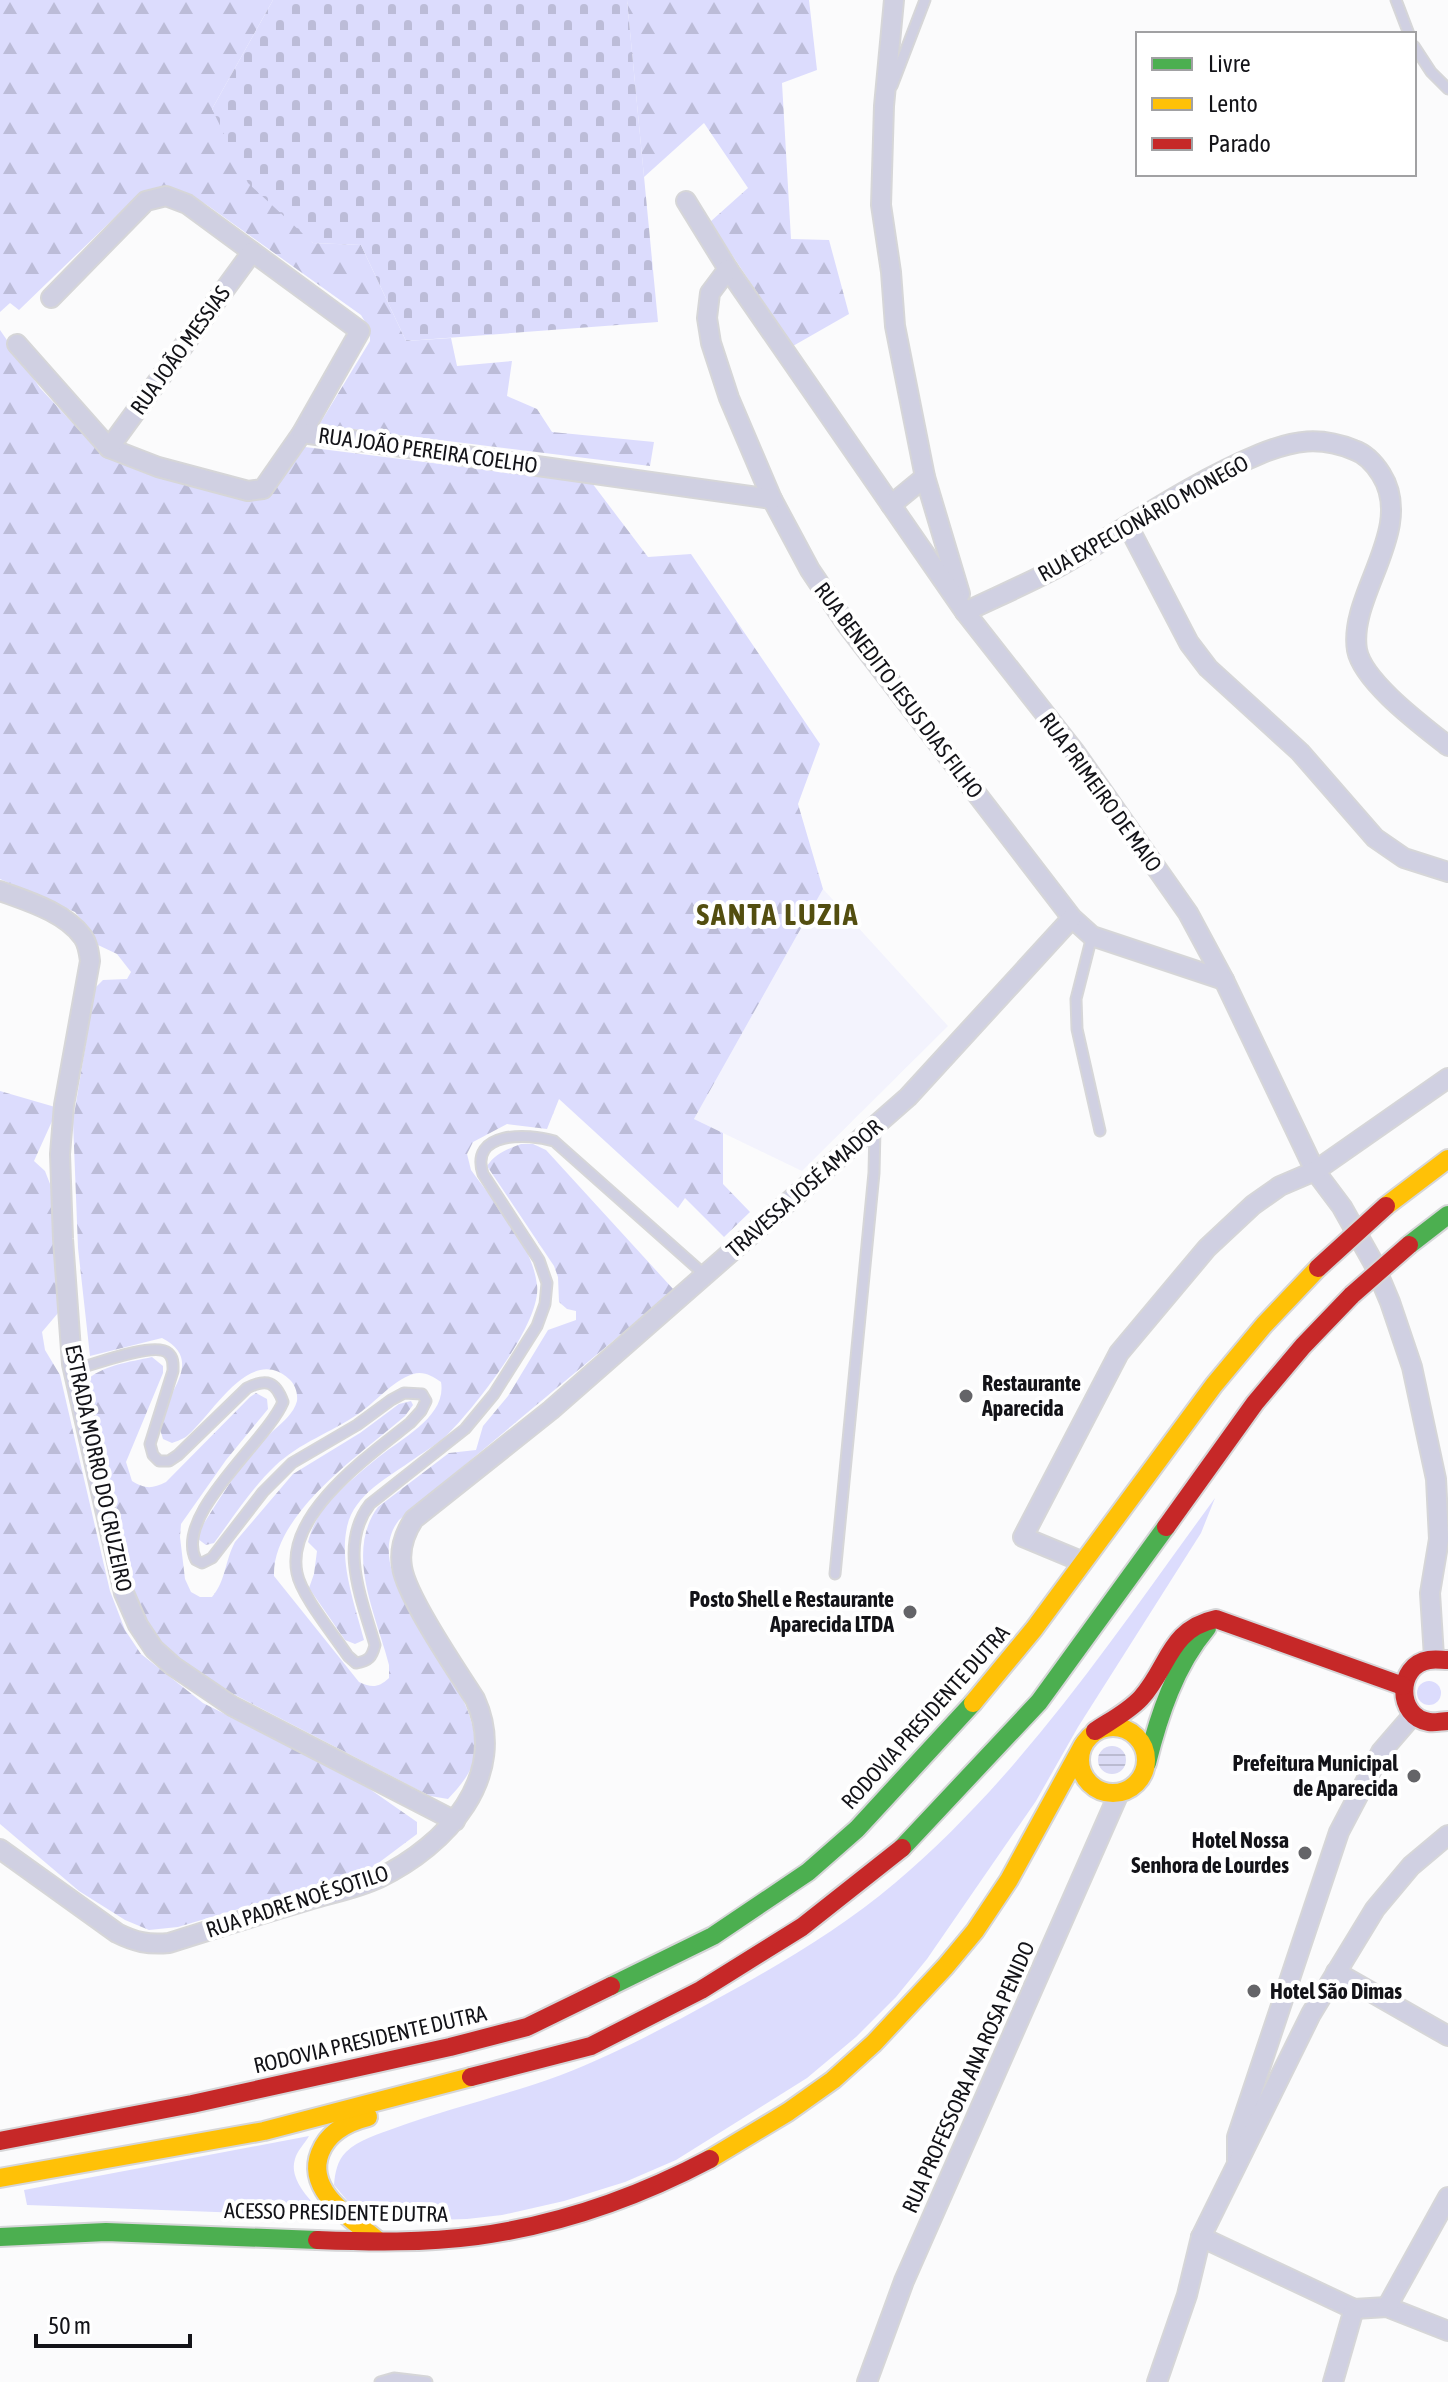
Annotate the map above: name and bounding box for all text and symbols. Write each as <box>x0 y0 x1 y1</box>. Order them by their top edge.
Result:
legend <box>1136 32 1416 176</box>
text: Livre <box>1208 50 1251 77</box>
text: Lento <box>1208 90 1258 117</box>
text: Parado <box>1208 130 1271 157</box>
street label: RUA JOÃO MESSIAS <box>125 281 235 419</box>
street label: RUA JOÃO PEREIRA COELHO <box>317 422 539 478</box>
street label: RUA EXPECIONÁRIO MONEGO <box>1033 449 1253 587</box>
street label: RUA BENEDITO JESUS DIAS FILHO <box>809 577 989 803</box>
street label: RUA PRIMEIRO DE MAIO <box>1035 707 1167 877</box>
district label: SANTA LUZIA <box>697 897 859 931</box>
street label: TRAVESSA JOSÉ AMADOR <box>721 1113 887 1263</box>
street label: ESTRADA MORRO DO CRUZEIRO <box>60 1342 138 1594</box>
place label: Restaurante Aparecida <box>981 1370 1081 1421</box>
marker: Restaurante Aparecida <box>957 1387 975 1405</box>
place label: Posto Shell e Restaurante Aparecida LTDA <box>689 1586 894 1637</box>
marker: Posto Shell e Restaurante Aparecida LTDA <box>901 1603 919 1621</box>
street label: RODOVIA PRESIDENTE DUTRA <box>836 1620 1015 1814</box>
place label: Prefeitura Municipal de Aparecida <box>1233 1750 1399 1801</box>
marker: Prefeitura Municipal de Aparecida <box>1405 1767 1423 1785</box>
place label: Hotel Nossa Senhora de Lourdes <box>1131 1827 1289 1878</box>
marker: Hotel Nossa Senhora de Lourdes <box>1296 1844 1314 1862</box>
street label: RUA PADRE NOÉ SOTILO <box>203 1859 391 1943</box>
street label: RUA PROFESSORA ANA ROSA PENIDO <box>896 1937 1040 2217</box>
place label: Hotel São Dimas <box>1270 1978 1402 2004</box>
marker: Hotel São Dimas <box>1245 1982 1263 2000</box>
street label: RODOVIA PRESIDENTE DUTRA <box>251 1999 489 2078</box>
street label: ACESSO PRESIDENTE DUTRA <box>224 2197 448 2227</box>
scale bar <box>36 2298 190 2348</box>
text: 50 m <box>48 2312 91 2339</box>

